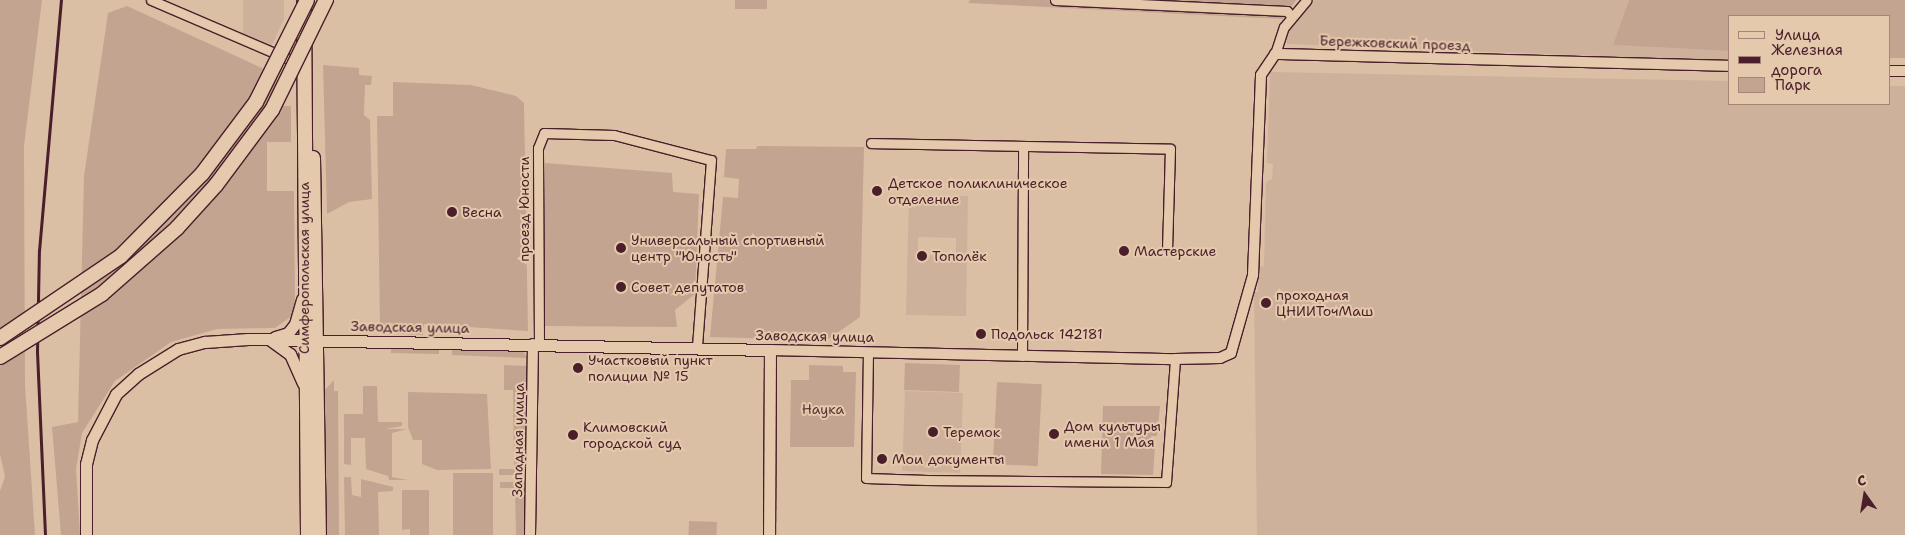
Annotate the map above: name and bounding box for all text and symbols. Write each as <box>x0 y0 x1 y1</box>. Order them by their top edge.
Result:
legend <box>1728 15 1890 105</box>
text: Улица <box>1775 25 1820 45</box>
street label: Бережковский проезд <box>1319 32 1471 54</box>
text: Железная дорога <box>1771 40 1843 80</box>
text: Парк <box>1775 75 1811 95</box>
street label: проезд Юности <box>516 156 532 262</box>
place label: Детское поликлиническое отделение <box>888 175 1068 208</box>
street label: Симферопольская улица <box>296 182 312 354</box>
marker: Детское поликлиническое отделение <box>870 184 884 198</box>
place label: Весна <box>462 204 502 220</box>
marker: Весна <box>446 206 458 218</box>
place label: Универсальный спортивный центр "Юность" <box>631 232 824 264</box>
marker: Универсальный спортивный центр "Юность" <box>615 242 627 254</box>
place label: Мастерские <box>1134 243 1216 259</box>
marker: Мастерские <box>1118 245 1130 257</box>
place label: Тополёк <box>932 248 987 264</box>
marker: Тополёк <box>916 250 928 262</box>
place label: Совет депутатов <box>631 279 744 295</box>
marker: Совет депутатов <box>615 281 627 293</box>
place label: проходная ЦНИИТочМаш <box>1276 287 1373 320</box>
marker: проходная ЦНИИТочМаш <box>1260 297 1272 309</box>
street label: Заводская улица <box>351 318 469 336</box>
place label: Подольск 142181 <box>991 326 1103 342</box>
street label: Заводская улица <box>756 327 874 345</box>
marker: Подольск 142181 <box>975 328 987 340</box>
place label: Участковый пункт полиции № 15 <box>588 352 713 384</box>
marker: Участковый пункт полиции № 15 <box>572 362 584 374</box>
street label: Западная улица <box>509 383 527 497</box>
park label: Наука <box>802 401 844 417</box>
place label: Дом культуры имени 1 Мая <box>1064 418 1161 451</box>
place label: Климовский городской суд <box>583 419 681 452</box>
place label: Теремок <box>943 424 1000 440</box>
marker: Теремок <box>927 426 939 438</box>
marker: Дом культуры имени 1 Мая <box>1048 428 1060 440</box>
marker: Климовский городской суд <box>567 429 579 441</box>
place label: Мои документы <box>892 451 1004 467</box>
marker: Мои документы <box>876 453 888 465</box>
north arrow <box>1840 470 1890 520</box>
text: С <box>1855 471 1868 490</box>

